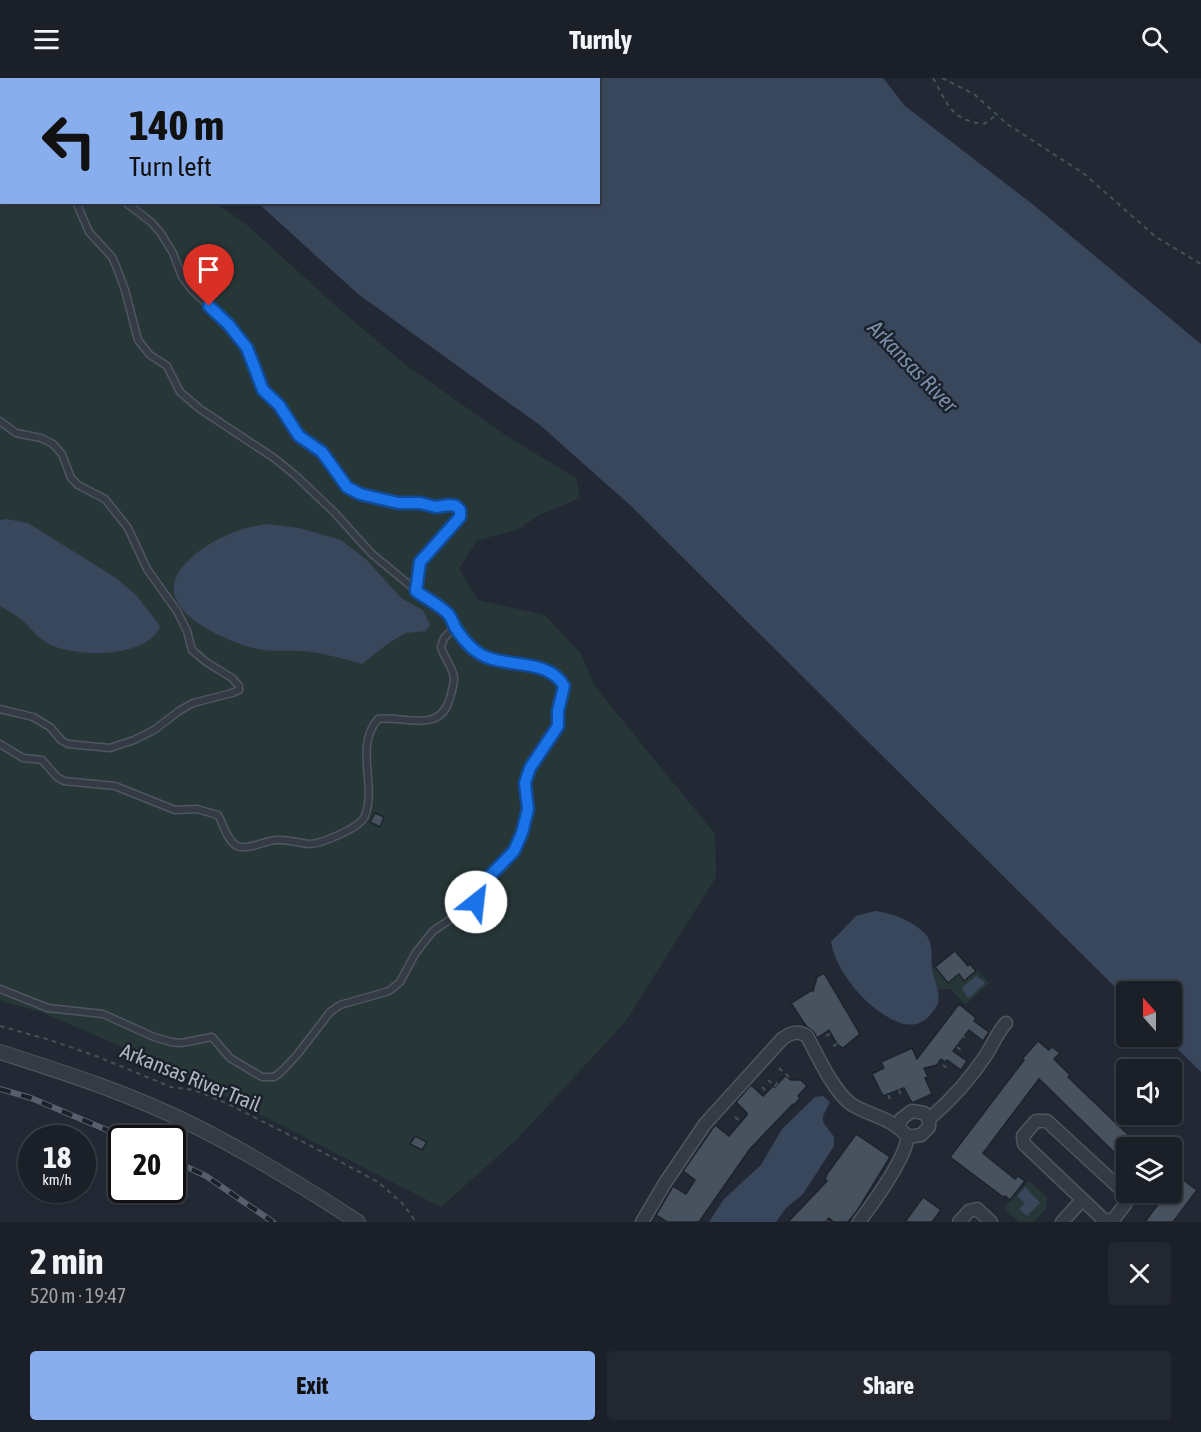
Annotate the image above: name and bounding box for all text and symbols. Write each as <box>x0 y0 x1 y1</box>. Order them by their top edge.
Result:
icon: menu <box>30 23 63 56</box>
icon: search <box>1138 23 1171 56</box>
text: Turnly <box>569 24 632 55</box>
text: 140 m <box>129 101 224 149</box>
icon: left <box>30 102 108 180</box>
text: Turn left <box>129 151 212 182</box>
pin <box>183 244 234 306</box>
icon: arrive <box>192 253 225 286</box>
water label: Arkansas River <box>862 314 964 418</box>
position arrow <box>444 870 508 934</box>
north arrow <box>1116 981 1182 1047</box>
map controls <box>1116 981 1182 1203</box>
street label: Arkansas River Trail <box>117 1038 265 1116</box>
button: sound <box>1116 1059 1182 1125</box>
speed limit sign: 20 <box>108 1125 186 1203</box>
button: layers <box>1116 1137 1182 1203</box>
text: 18 <box>43 1140 71 1174</box>
text: km/h <box>42 1171 72 1188</box>
text: 2 min <box>30 1240 104 1282</box>
button: close <box>1108 1242 1171 1305</box>
text: 520 m · 19:47 <box>30 1284 126 1307</box>
button: Exit <box>30 1351 595 1420</box>
button: Share <box>607 1351 1171 1420</box>

